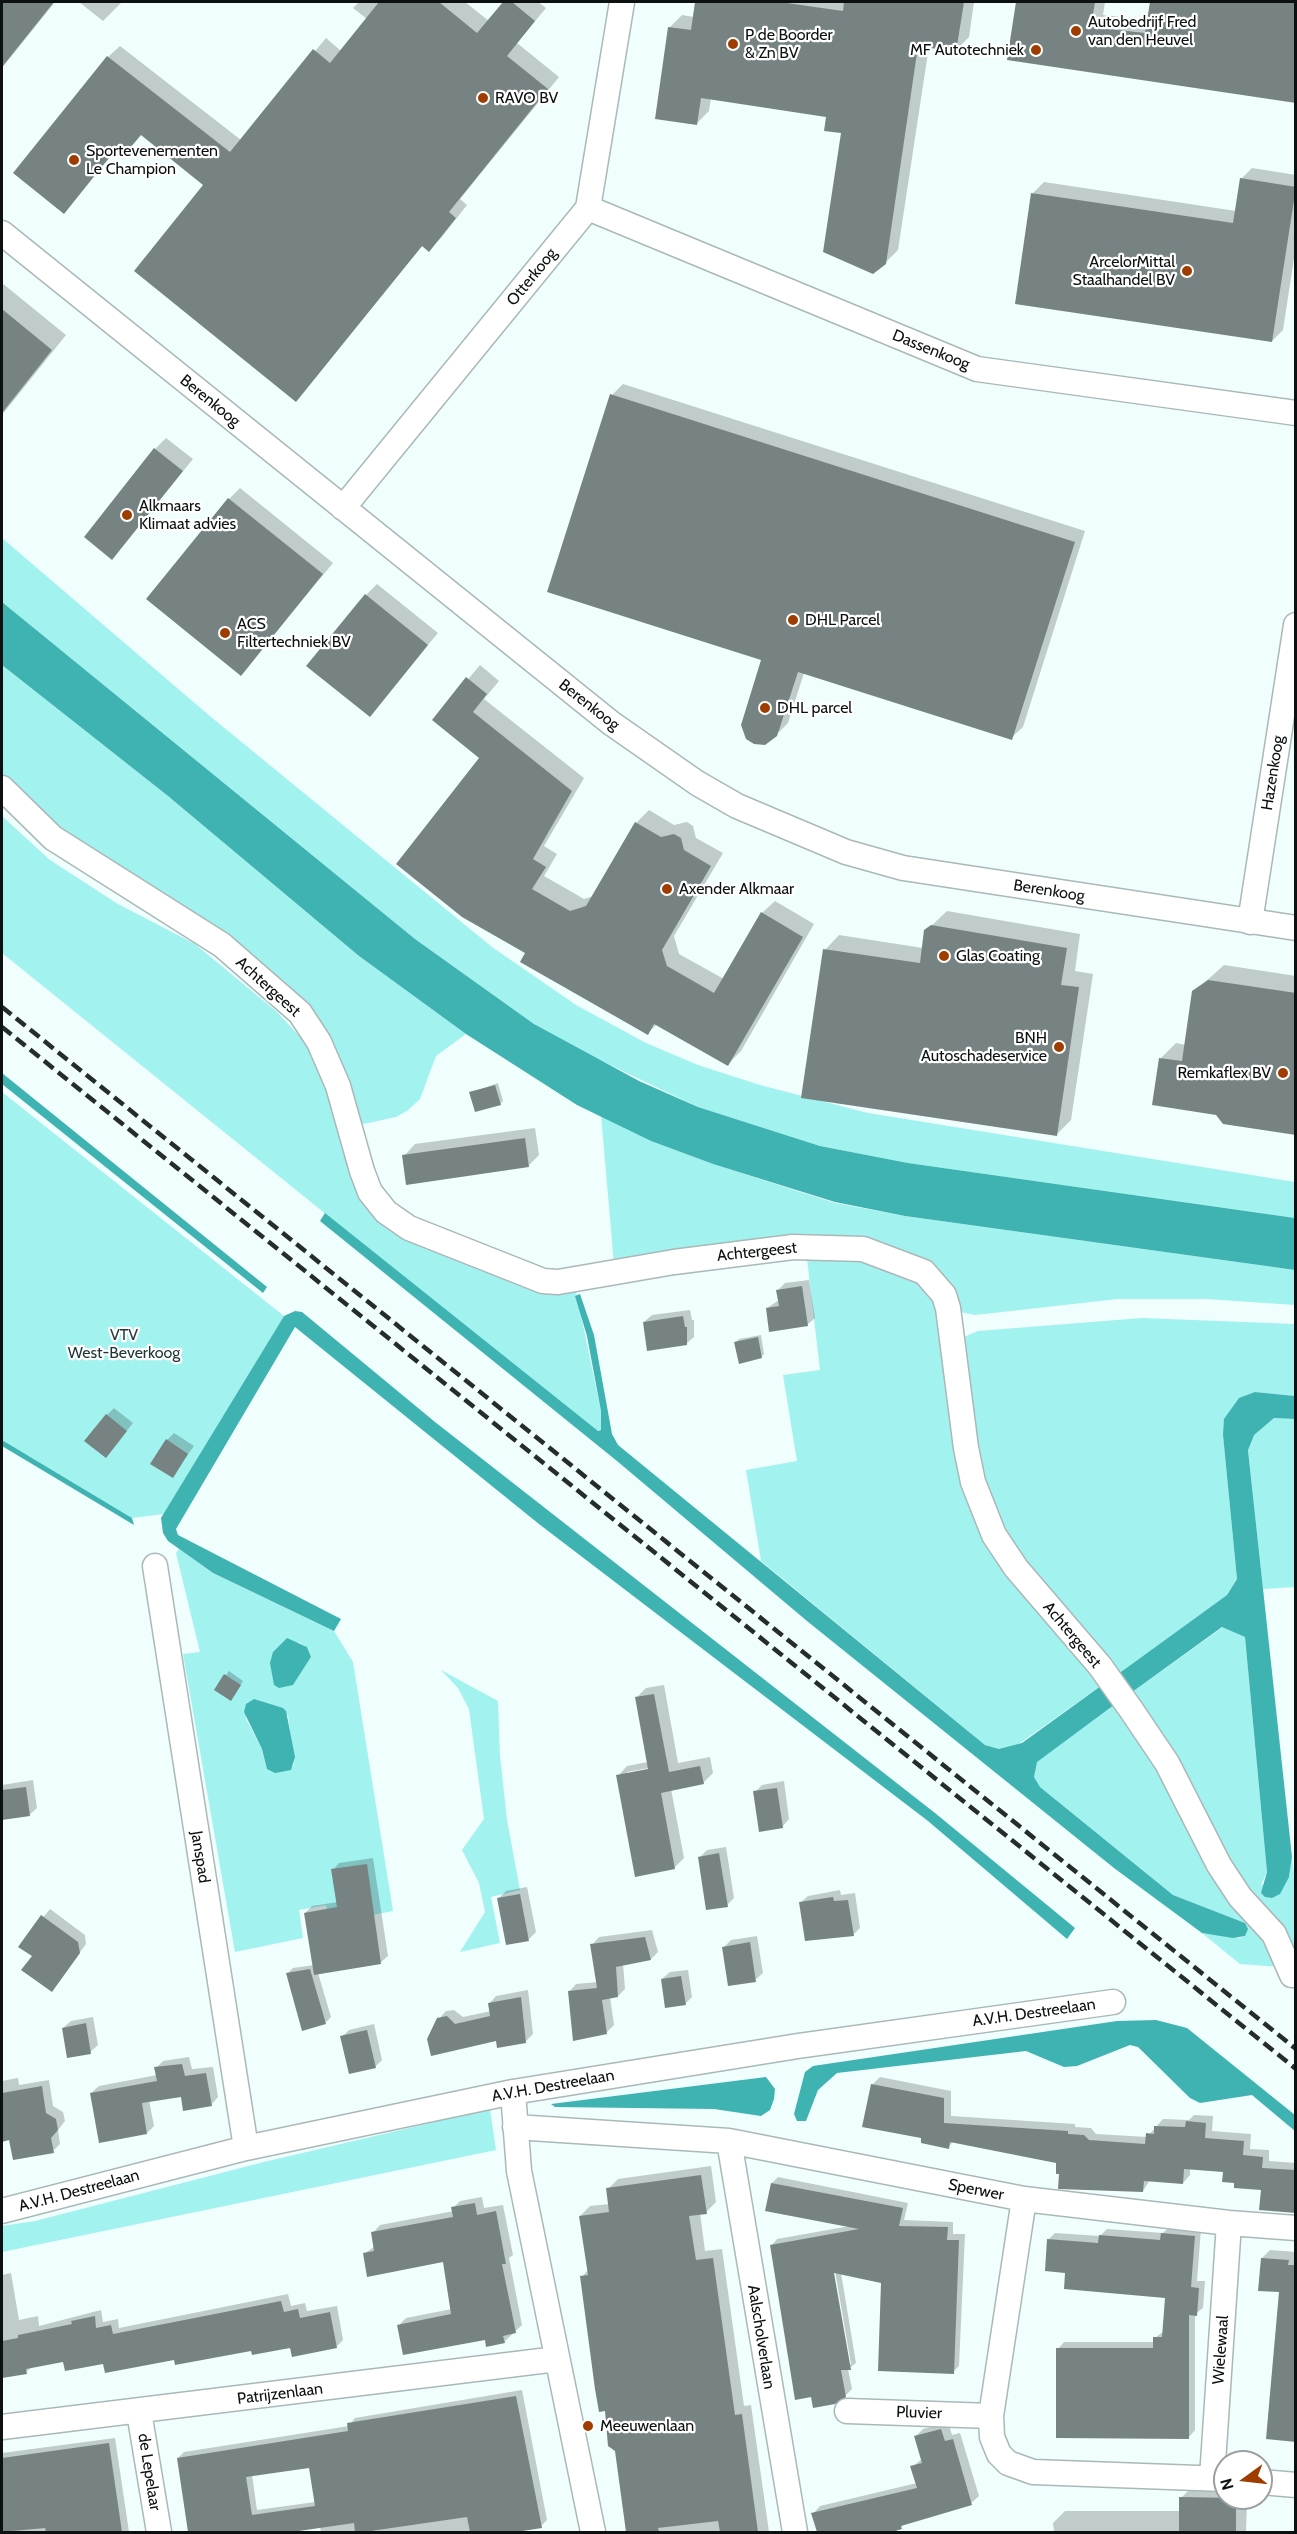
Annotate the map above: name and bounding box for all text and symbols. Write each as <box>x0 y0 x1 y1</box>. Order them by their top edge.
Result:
place label: Autobedrijf Fred van den Heuvel <box>1088 12 1196 50</box>
marker: Autobedrijf Fred van den Heuvel <box>1069 24 1083 38</box>
place label: P de Boorder & Zn BV <box>745 25 833 63</box>
marker: P de Boorder & Zn BV <box>726 37 740 51</box>
place label: MF Autotechniek <box>910 40 1024 60</box>
marker: MF Autotechniek <box>1029 43 1043 57</box>
place label: RAVO BV <box>495 88 558 108</box>
marker: RAVO BV <box>476 91 490 105</box>
place label: Sportevenementen Le Champion <box>86 141 218 179</box>
marker: Sportevenementen Le Champion <box>67 153 81 167</box>
street label: Otterkoog <box>503 244 561 310</box>
place label: ArcelorMittal Staalhandel BV <box>1073 252 1175 290</box>
marker: ArcelorMittal Staalhandel BV <box>1180 264 1194 278</box>
street label: Dassenkoog <box>889 326 973 374</box>
street label: Berenkoog <box>176 371 244 431</box>
place label: Alkmaars Klimaat advies <box>139 496 236 534</box>
marker: Alkmaars Klimaat advies <box>120 508 134 522</box>
place label: DHL Parcel <box>805 610 880 630</box>
marker: DHL Parcel <box>786 613 800 627</box>
place label: ACS Filtertechniek BV <box>237 614 351 652</box>
marker: ACS Filtertechniek BV <box>218 626 232 640</box>
street label: Berenkoog <box>555 675 623 735</box>
place label: DHL parcel <box>777 698 852 718</box>
marker: DHL parcel <box>758 701 772 715</box>
street label: Hazenkoog <box>1258 734 1288 812</box>
street label: Berenkoog <box>1012 876 1086 906</box>
place label: Axender Alkmaar <box>679 879 794 899</box>
marker: Axender Alkmaar <box>660 882 674 896</box>
place label: Glas Coating <box>956 946 1040 966</box>
marker: Glas Coating <box>937 949 951 963</box>
street label: Achtergeest <box>232 953 304 1021</box>
place label: BNH Autoschadeservice <box>921 1028 1047 1066</box>
marker: BNH Autoschadeservice <box>1052 1040 1066 1054</box>
place label: Remkaflex BV <box>1177 1063 1271 1083</box>
marker: Remkaflex BV <box>1276 1066 1290 1080</box>
street label: Achtergeest <box>716 1238 798 1266</box>
park label: VTV West-Beverkoog <box>68 1325 180 1363</box>
street label: Achtergeest <box>1039 1598 1105 1672</box>
street label: Janspad <box>186 1830 214 1884</box>
street label: A.V.H. Destreelaan <box>971 1995 1097 2031</box>
street label: A.V.H. Destreelaan <box>490 2066 616 2106</box>
street label: A.V.H. Destreelaan <box>17 2166 141 2216</box>
street label: Sperwer <box>947 2175 1005 2205</box>
street label: Aalscholverlaan <box>743 2283 779 2391</box>
street label: Wielewaal <box>1209 2315 1233 2385</box>
street label: Patrijzenlaan <box>236 2379 324 2409</box>
street label: Pluvier <box>896 2403 942 2423</box>
place label: Meeuwenlaan <box>600 2416 694 2436</box>
marker: Meeuwenlaan <box>581 2419 595 2433</box>
street label: de Lepelaar <box>133 2432 165 2512</box>
north arrow <box>1213 2450 1273 2510</box>
text: N <box>1216 2476 1238 2492</box>

